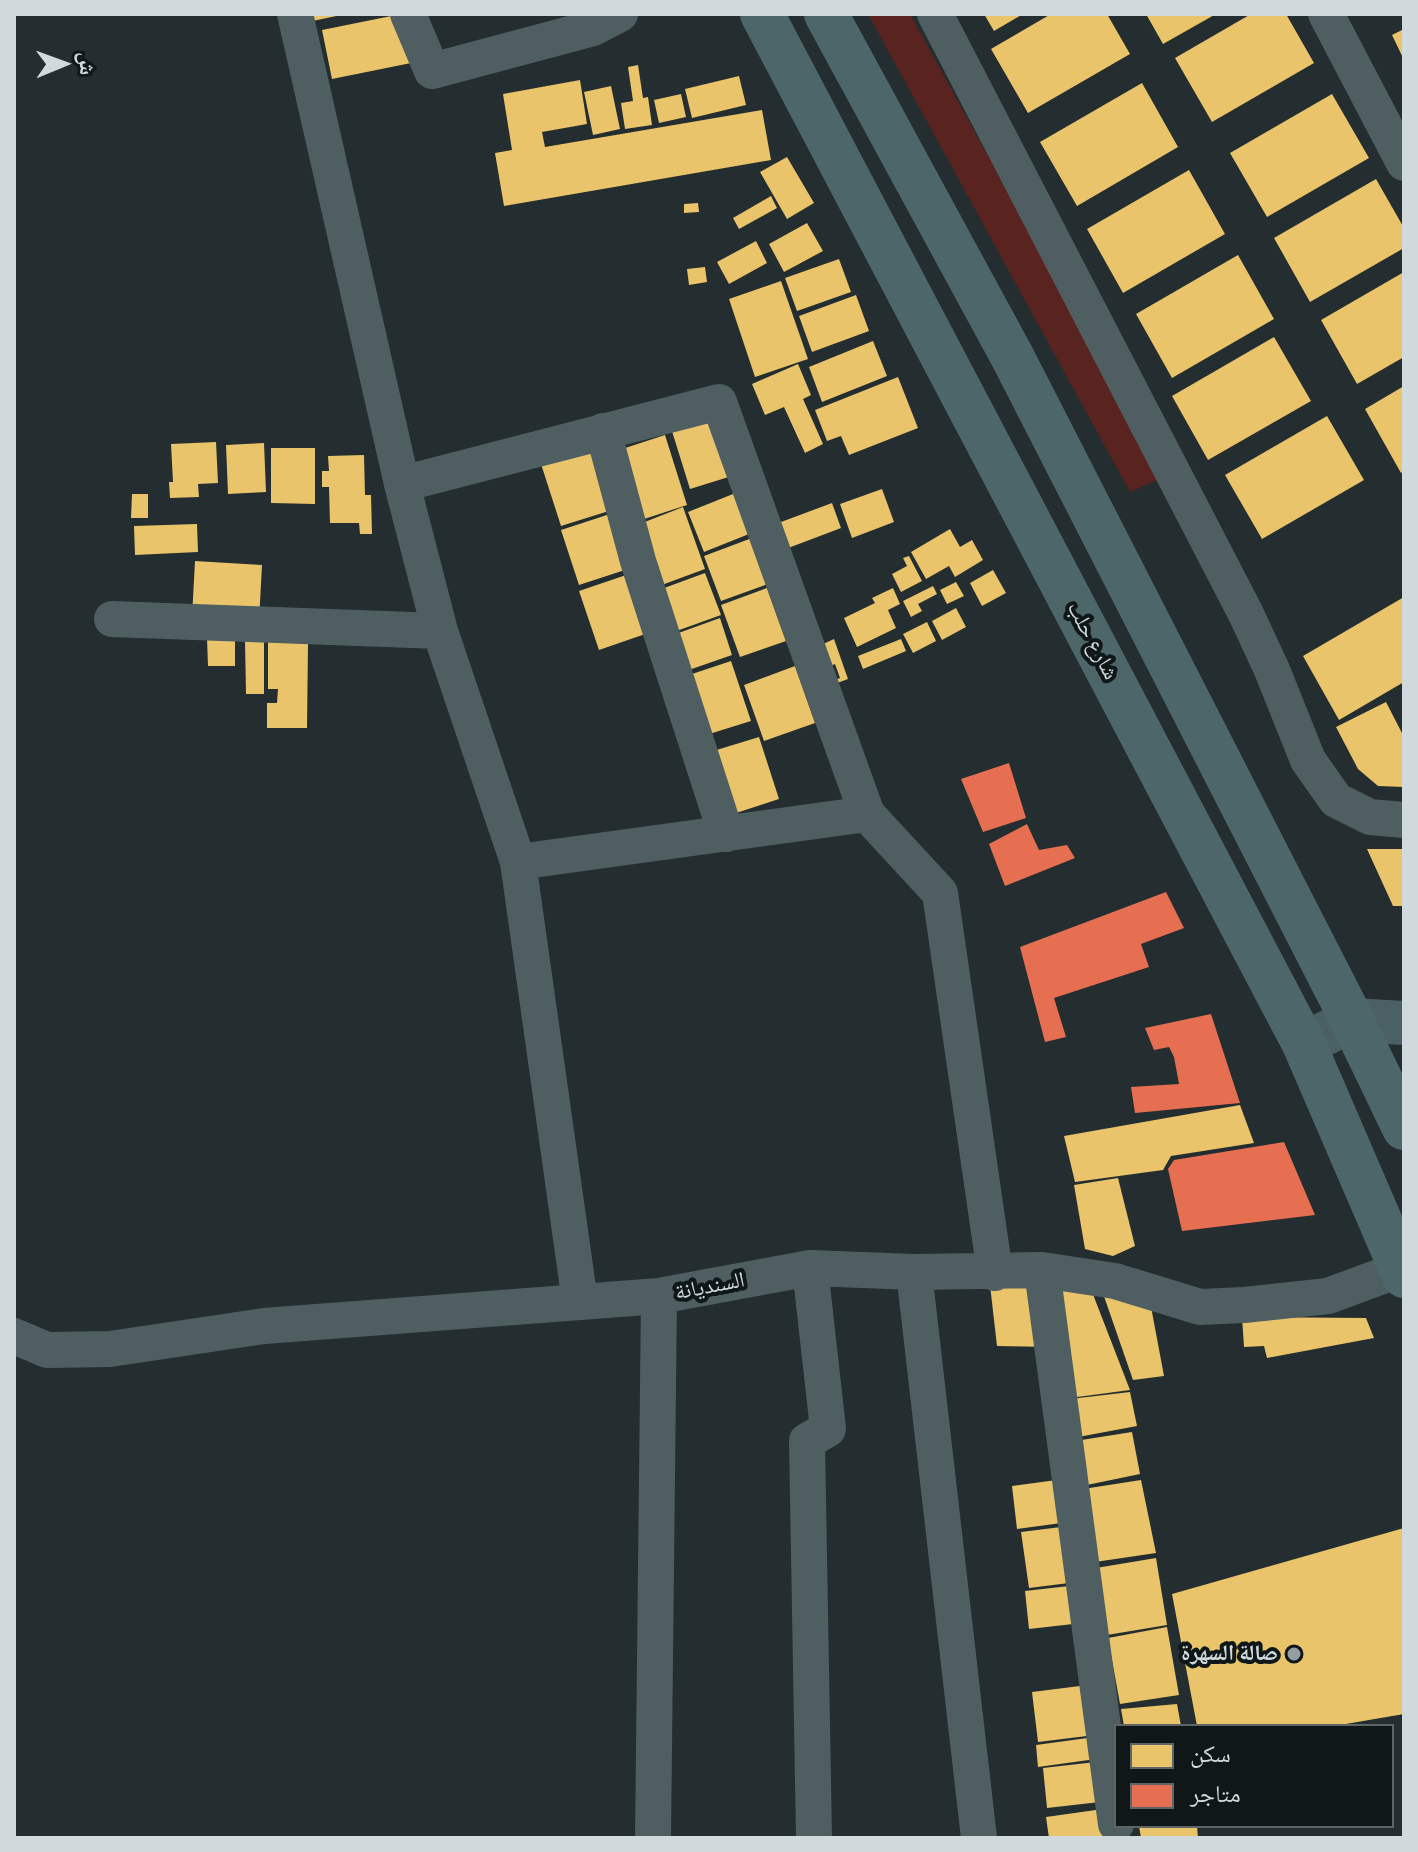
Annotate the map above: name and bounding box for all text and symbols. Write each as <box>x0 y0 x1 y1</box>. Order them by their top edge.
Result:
north arrow <box>24 24 104 104</box>
text: ش <box>73 52 103 76</box>
street label: شارع حلب <box>1061 598 1123 684</box>
street label: السنديانة <box>673 1267 747 1307</box>
place label: صالة السهرة <box>1181 1641 1278 1667</box>
marker: صالة السهرة <box>1285 1645 1303 1663</box>
legend <box>1114 1724 1394 1828</box>
text: سكن <box>1190 1737 1231 1769</box>
text: متاجر <box>1190 1777 1241 1809</box>

